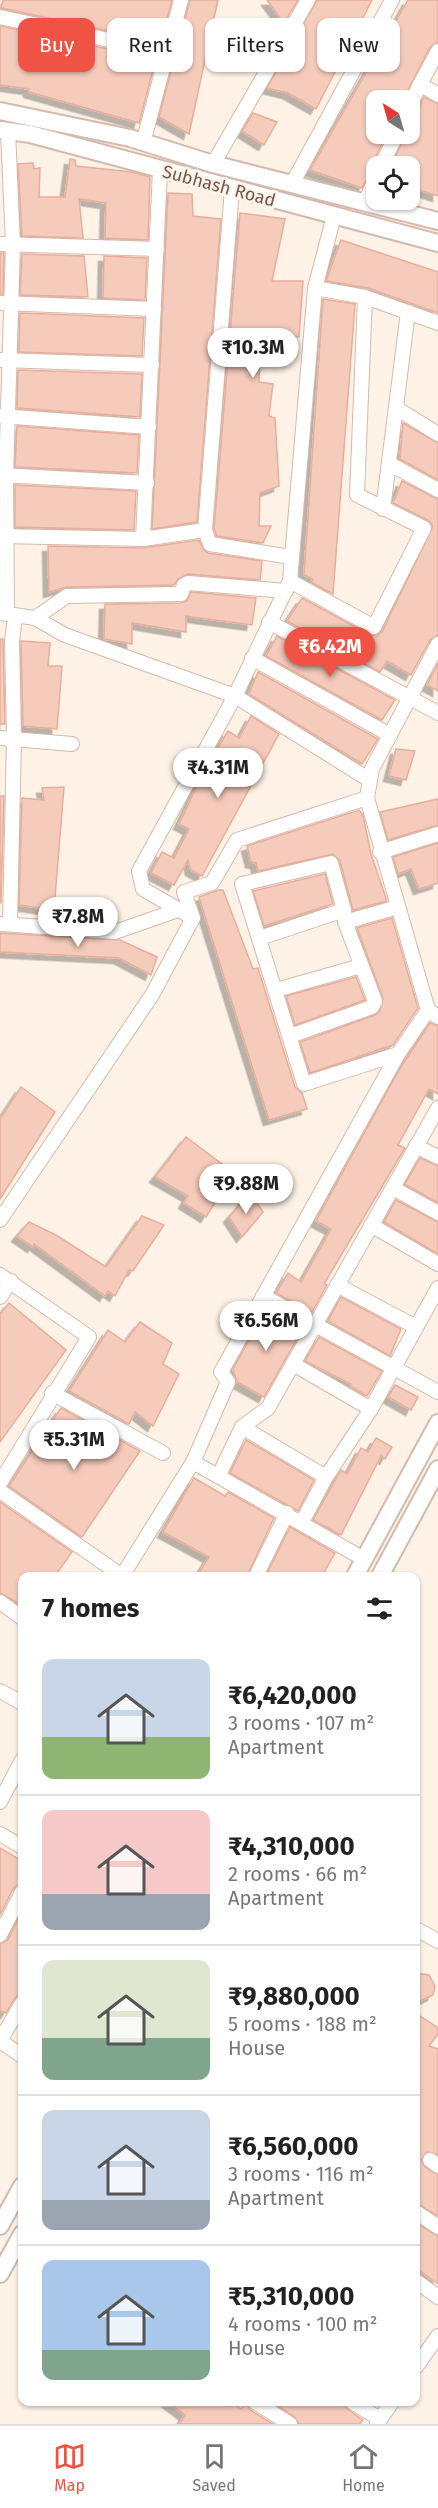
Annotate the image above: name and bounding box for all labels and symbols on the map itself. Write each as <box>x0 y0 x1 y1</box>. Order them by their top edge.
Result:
north arrow <box>366 90 420 144</box>
street label: Subhash Road <box>160 160 278 212</box>
pin: ₹10.3M <box>204 328 302 379</box>
pin: ₹6.42M <box>281 627 379 678</box>
pin: ₹4.31M <box>169 748 267 799</box>
pin: ₹7.8M <box>36 897 120 948</box>
pin: ₹9.88M <box>197 1164 295 1215</box>
pin: ₹6.56M <box>217 1301 315 1352</box>
pin: ₹5.31M <box>25 1420 123 1471</box>

